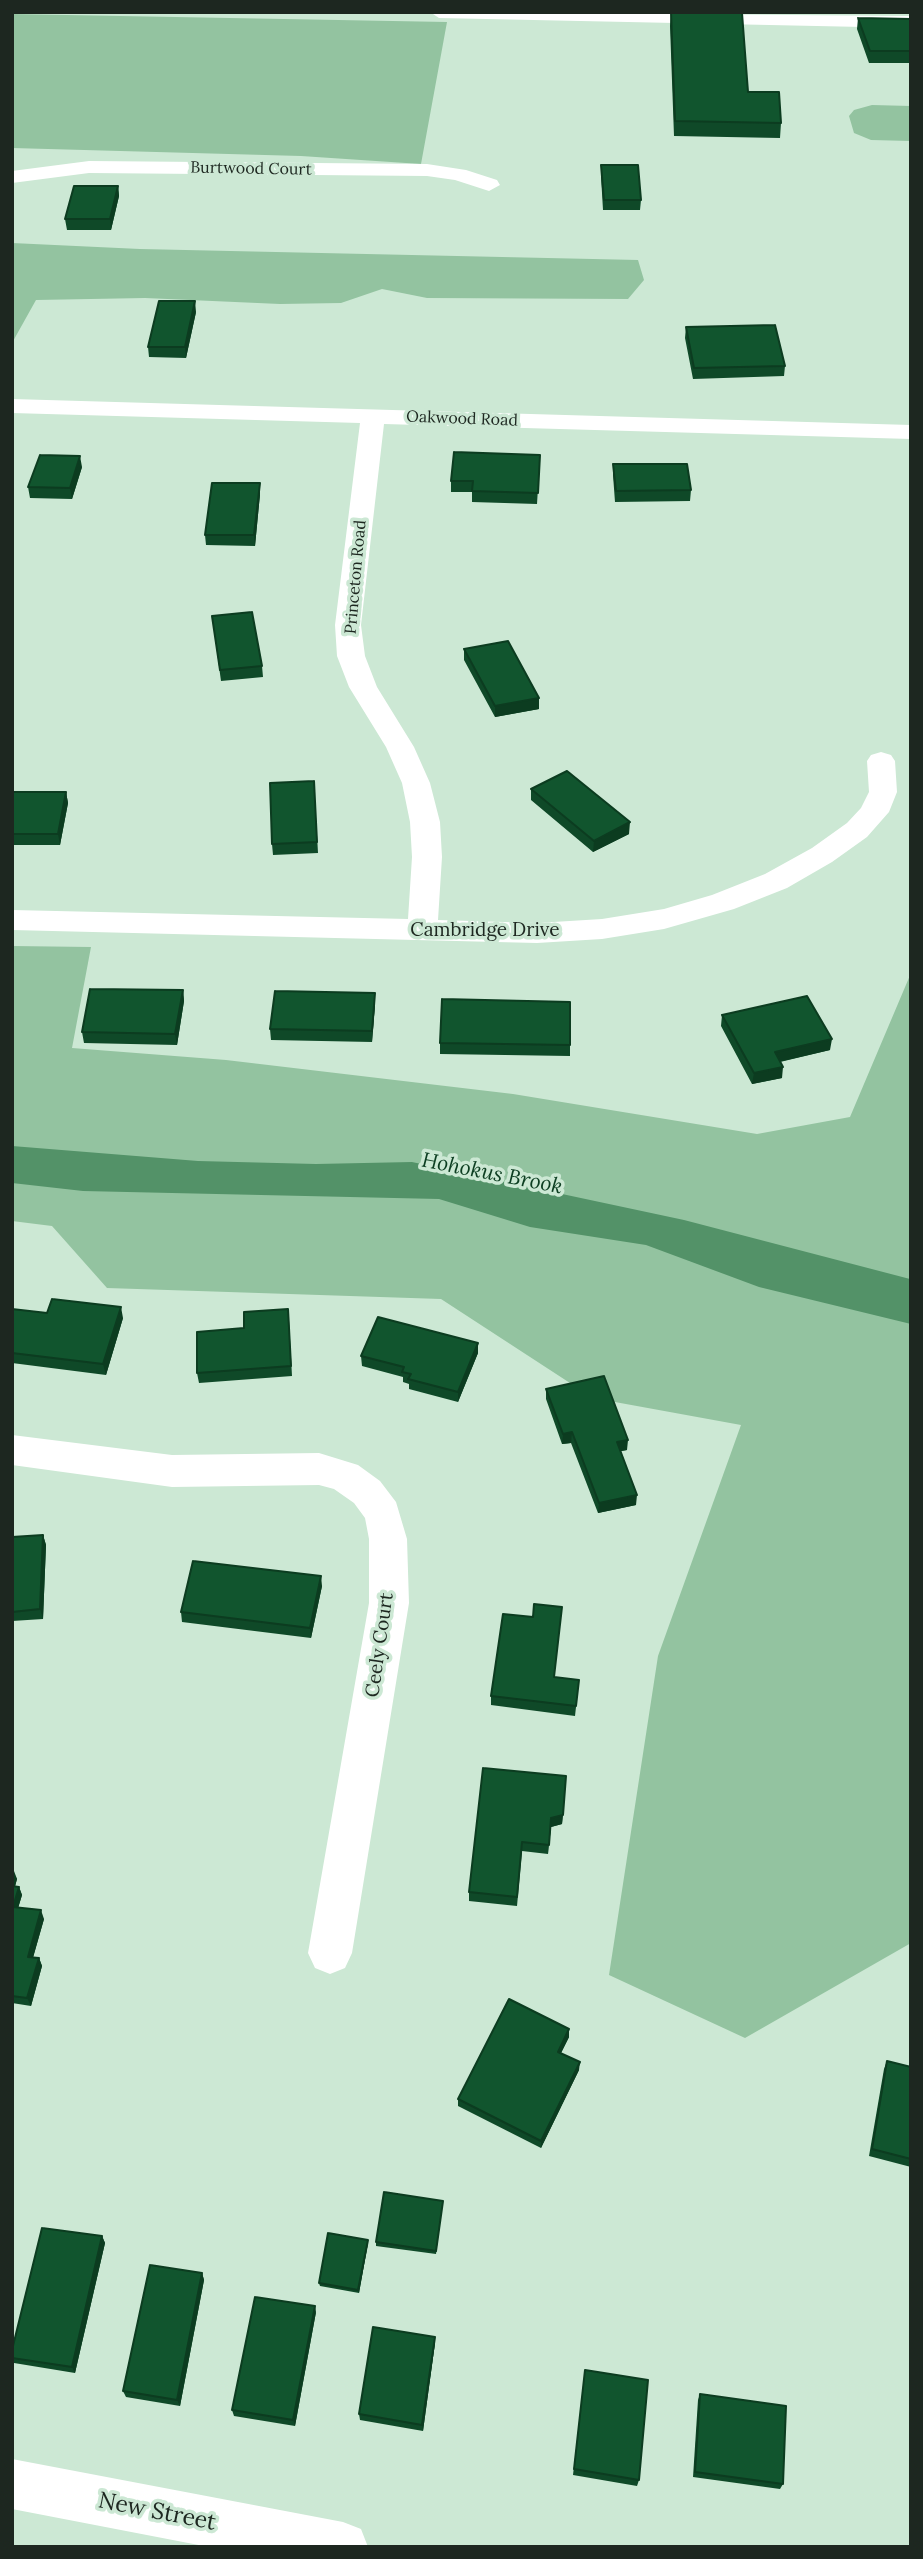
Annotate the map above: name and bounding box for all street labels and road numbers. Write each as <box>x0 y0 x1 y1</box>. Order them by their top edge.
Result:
street label: Burtwood Court <box>190 158 312 180</box>
street label: Oakwood Road <box>406 407 518 431</box>
street label: Princeton Road <box>341 519 371 635</box>
street label: Cambridge Drive <box>410 920 560 942</box>
street label: Ceely Court <box>361 1591 399 1699</box>
street label: New Street <box>96 2487 218 2537</box>

